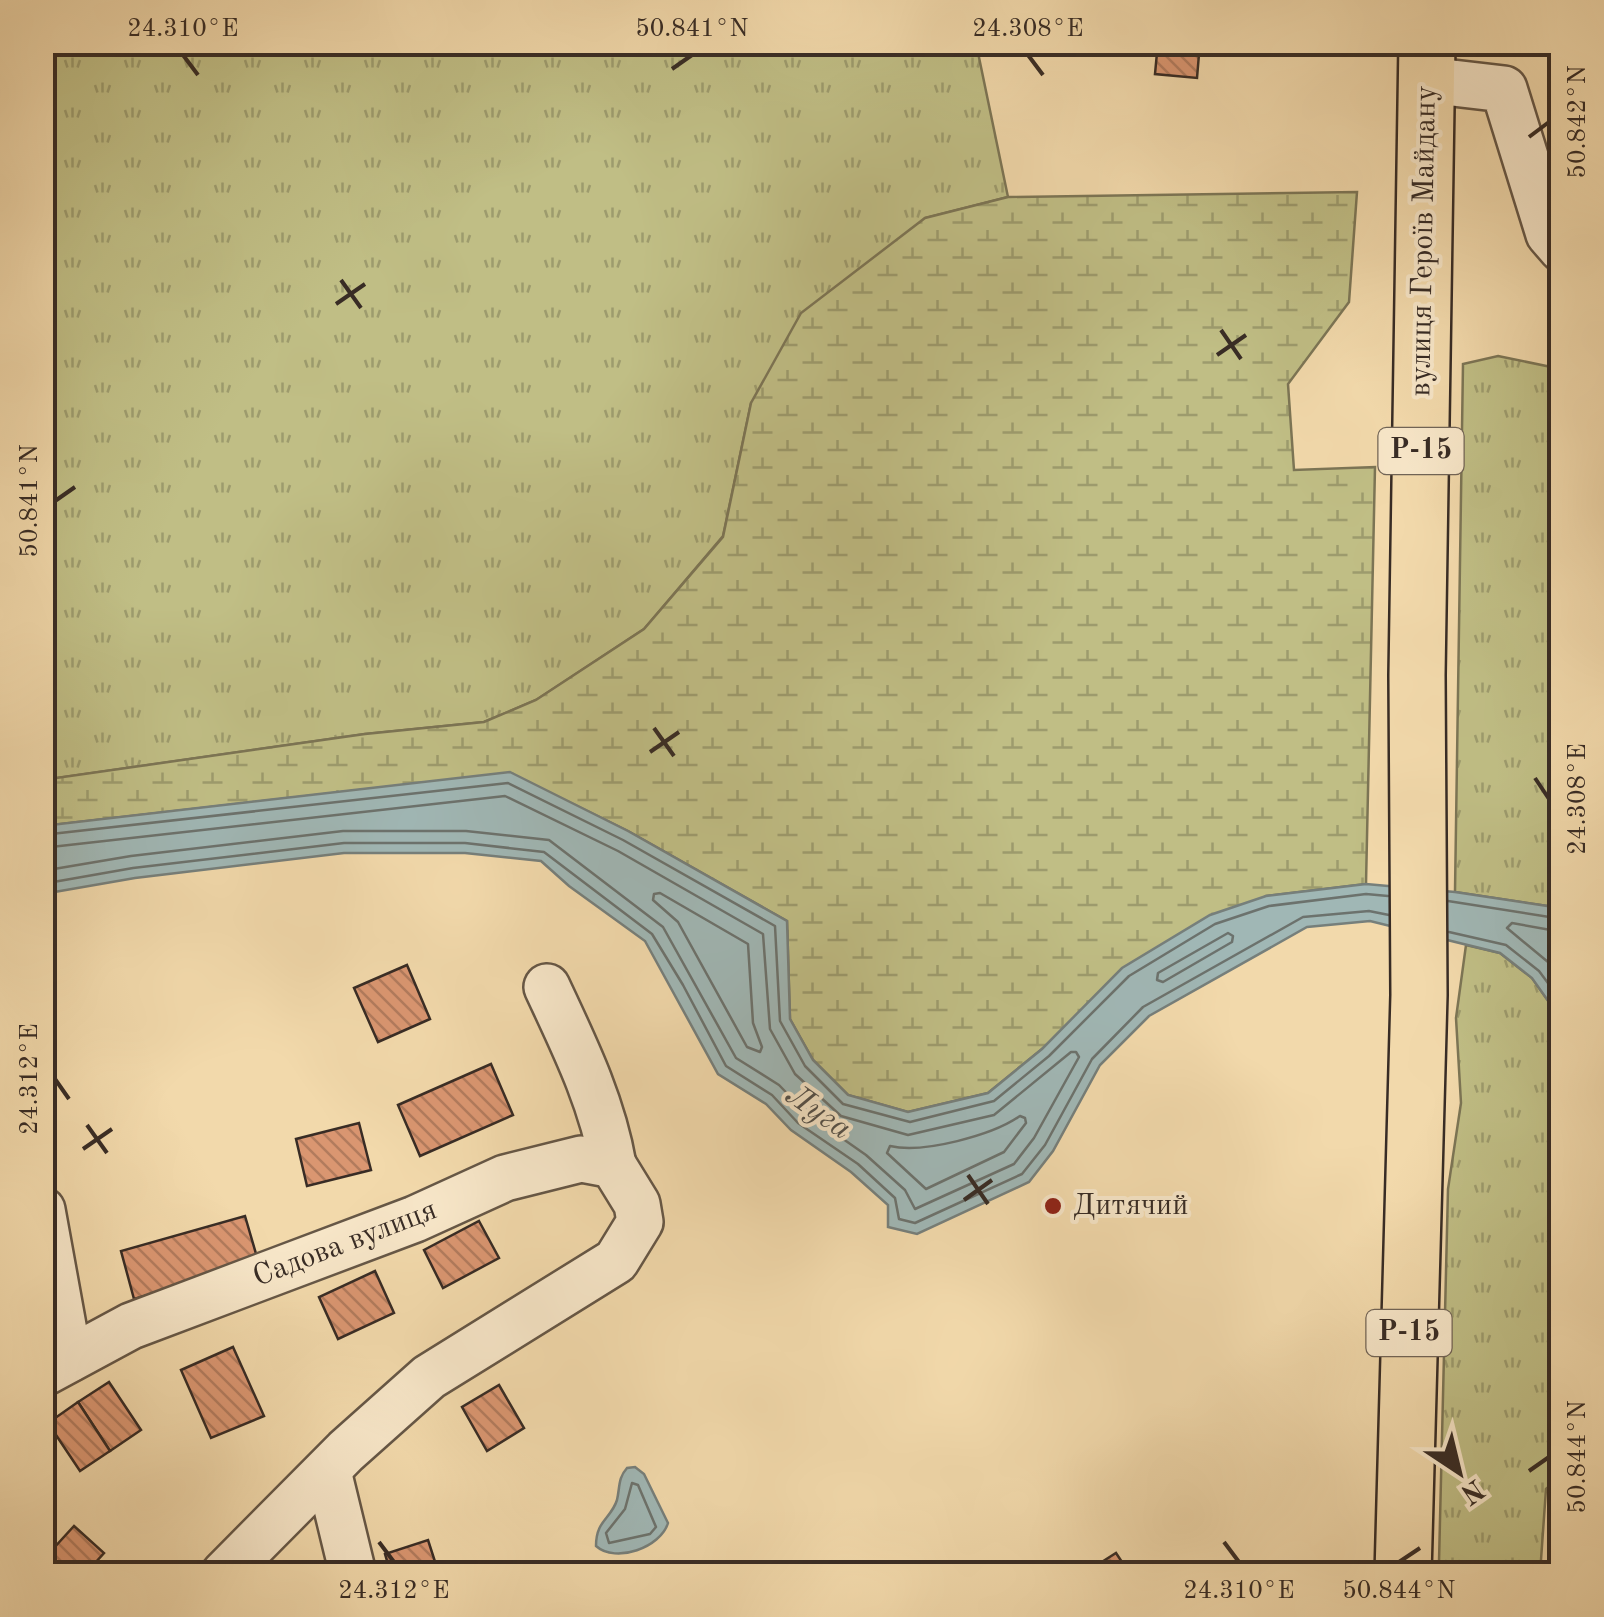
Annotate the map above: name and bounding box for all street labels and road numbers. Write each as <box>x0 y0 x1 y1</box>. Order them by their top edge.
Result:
street label: вулиця Героїв Майдану <box>1406 85 1442 397</box>
road number: Р-15 <box>1378 428 1464 474</box>
street label: Садова вулиця <box>249 1195 441 1293</box>
road number: Р-15 <box>1366 1310 1452 1356</box>

